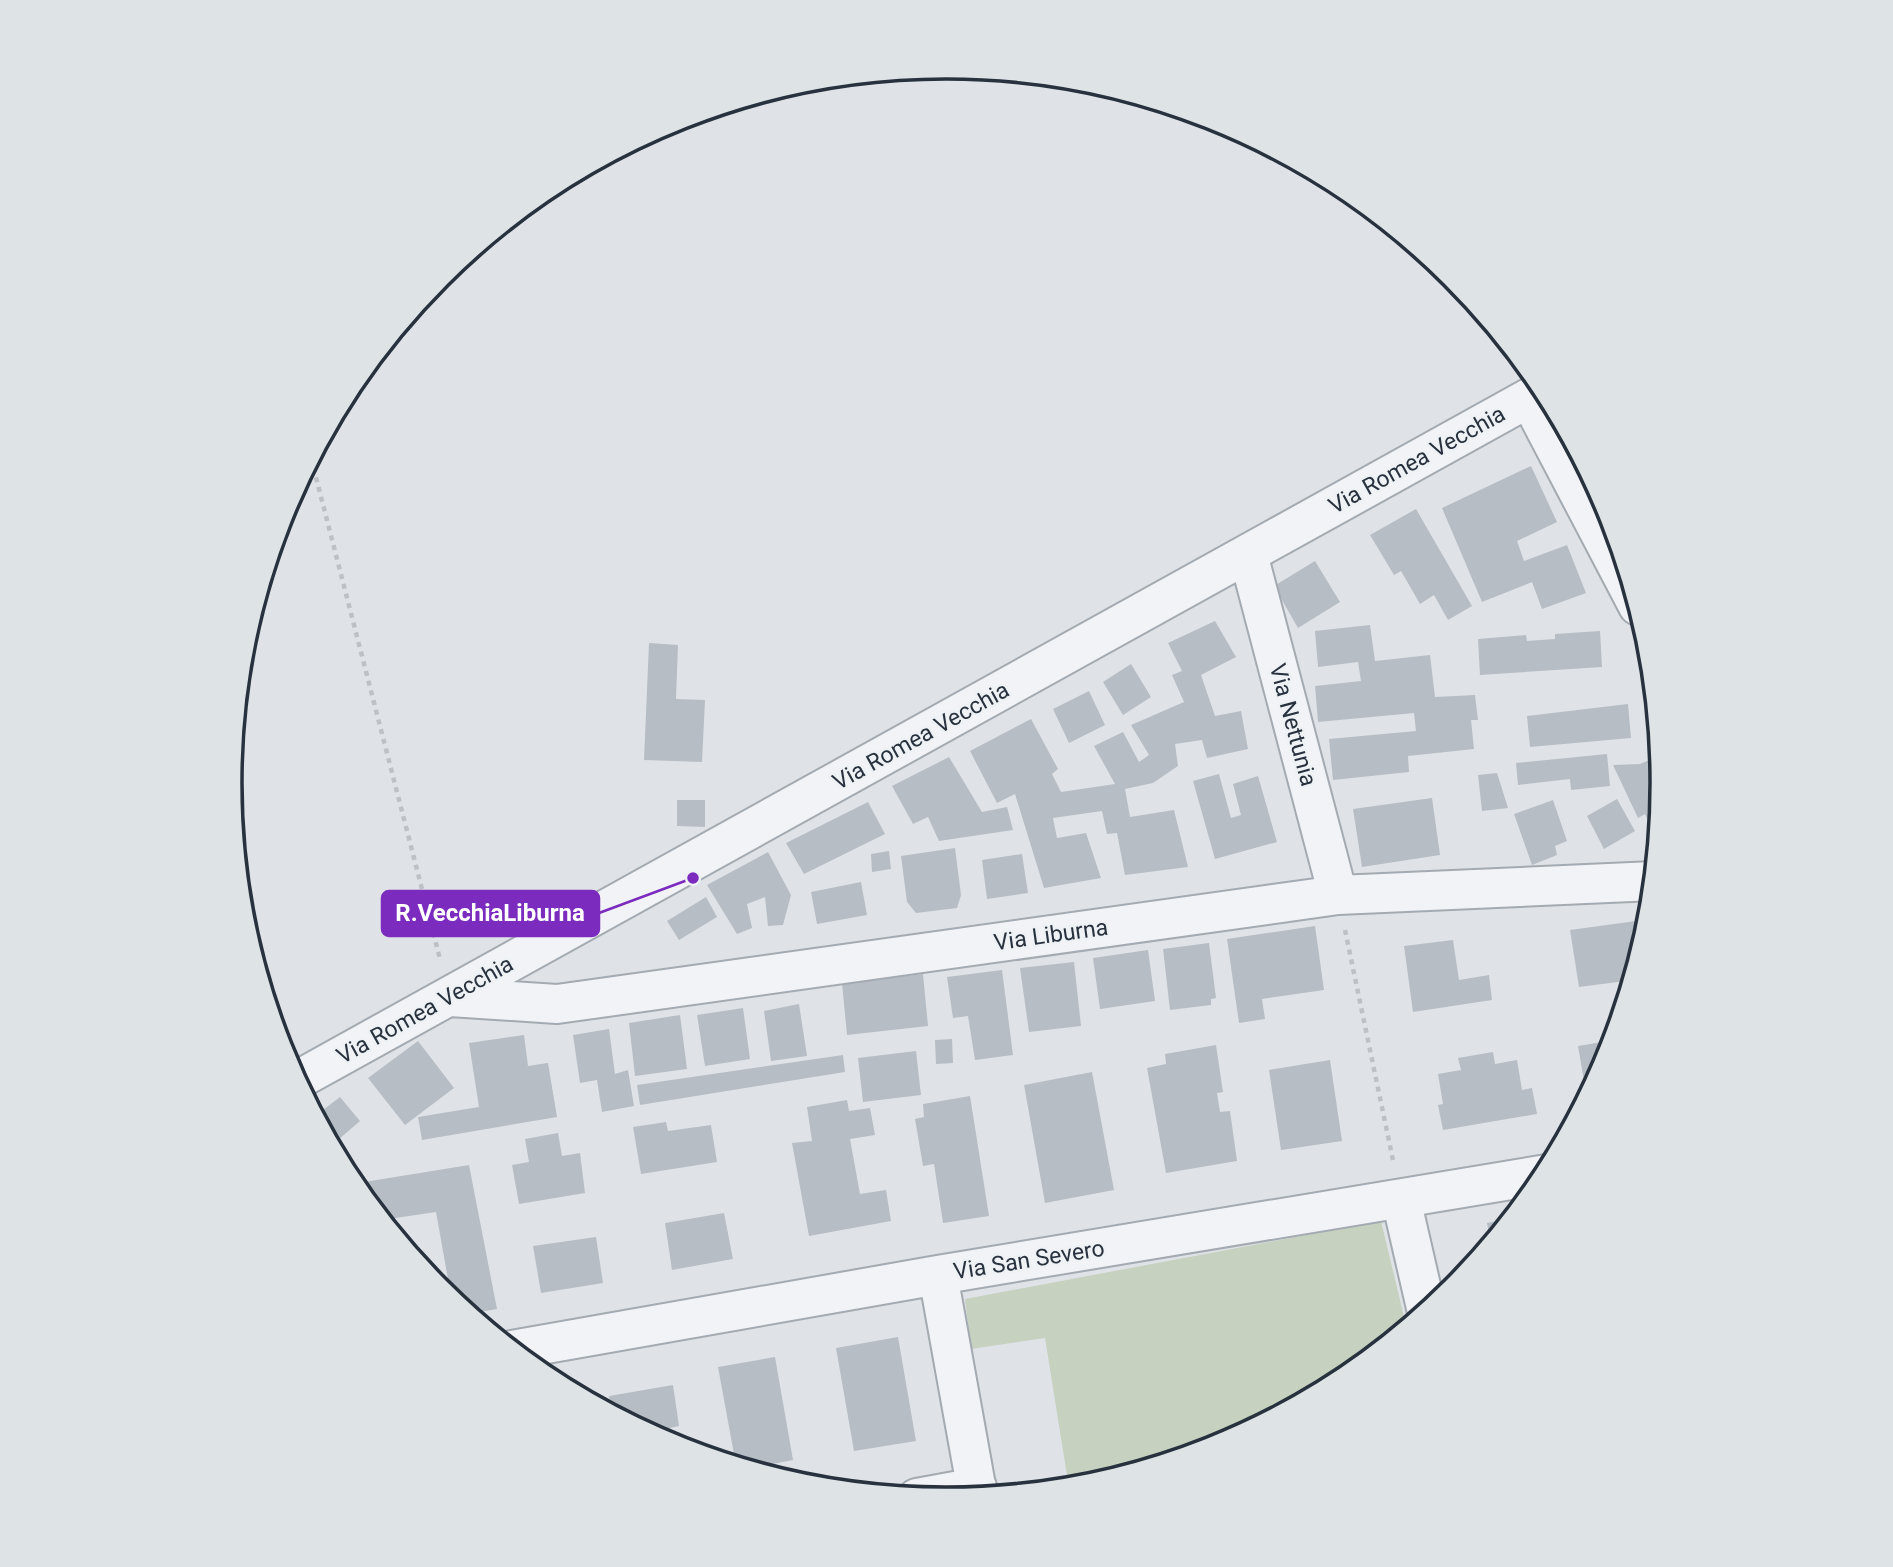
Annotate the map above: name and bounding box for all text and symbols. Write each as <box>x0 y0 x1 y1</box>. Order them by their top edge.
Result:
street label: Via Romea Vecchia <box>1324 400 1510 520</box>
street label: Via Nettunia <box>1264 661 1322 789</box>
street label: Via Romea Vecchia <box>828 676 1014 796</box>
callout: R.VecchiaLiburna <box>382 891 599 936</box>
text: R.VecchiaLiburna <box>395 899 585 927</box>
street label: Via Liburna <box>992 914 1110 956</box>
street label: Via Romea Vecchia <box>332 950 518 1070</box>
street label: Via San Severo <box>952 1235 1106 1285</box>

